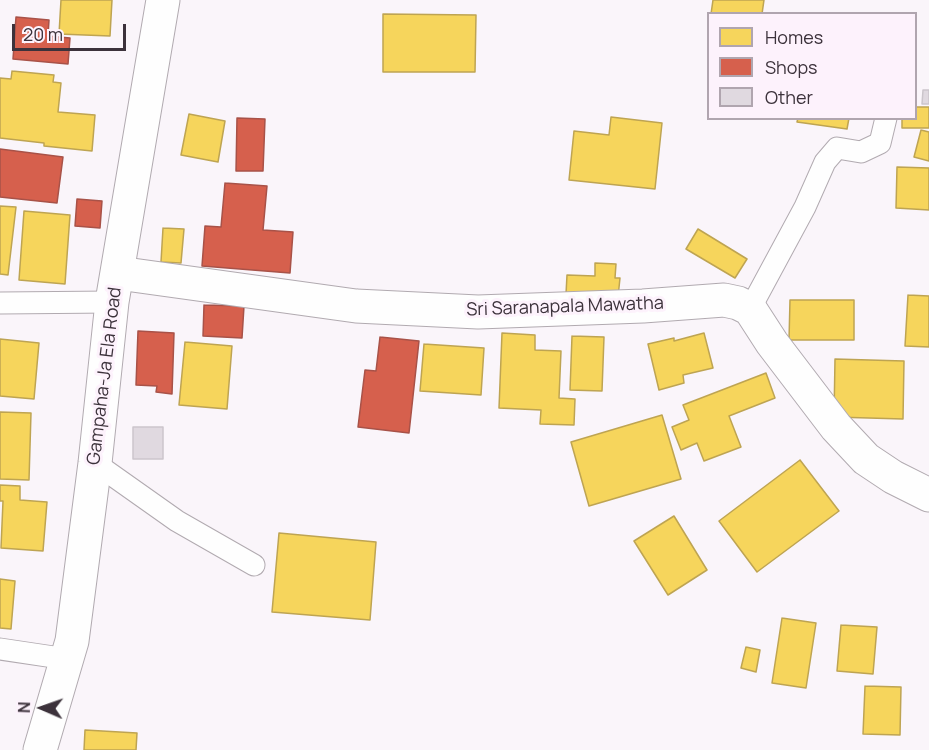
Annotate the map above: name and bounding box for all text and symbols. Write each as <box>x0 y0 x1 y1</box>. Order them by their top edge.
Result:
scale bar <box>15 12 129 50</box>
legend <box>707 12 917 120</box>
text: 20 m <box>23 22 63 46</box>
text: Homes <box>765 25 823 49</box>
text: Shops <box>765 55 817 79</box>
text: Other <box>765 85 813 109</box>
street label: Gampaha-Ja Ela Road <box>83 286 127 466</box>
street label: Sri Saranapala Mawatha <box>466 293 664 321</box>
north arrow <box>12 678 72 738</box>
text: N <box>13 701 35 714</box>

